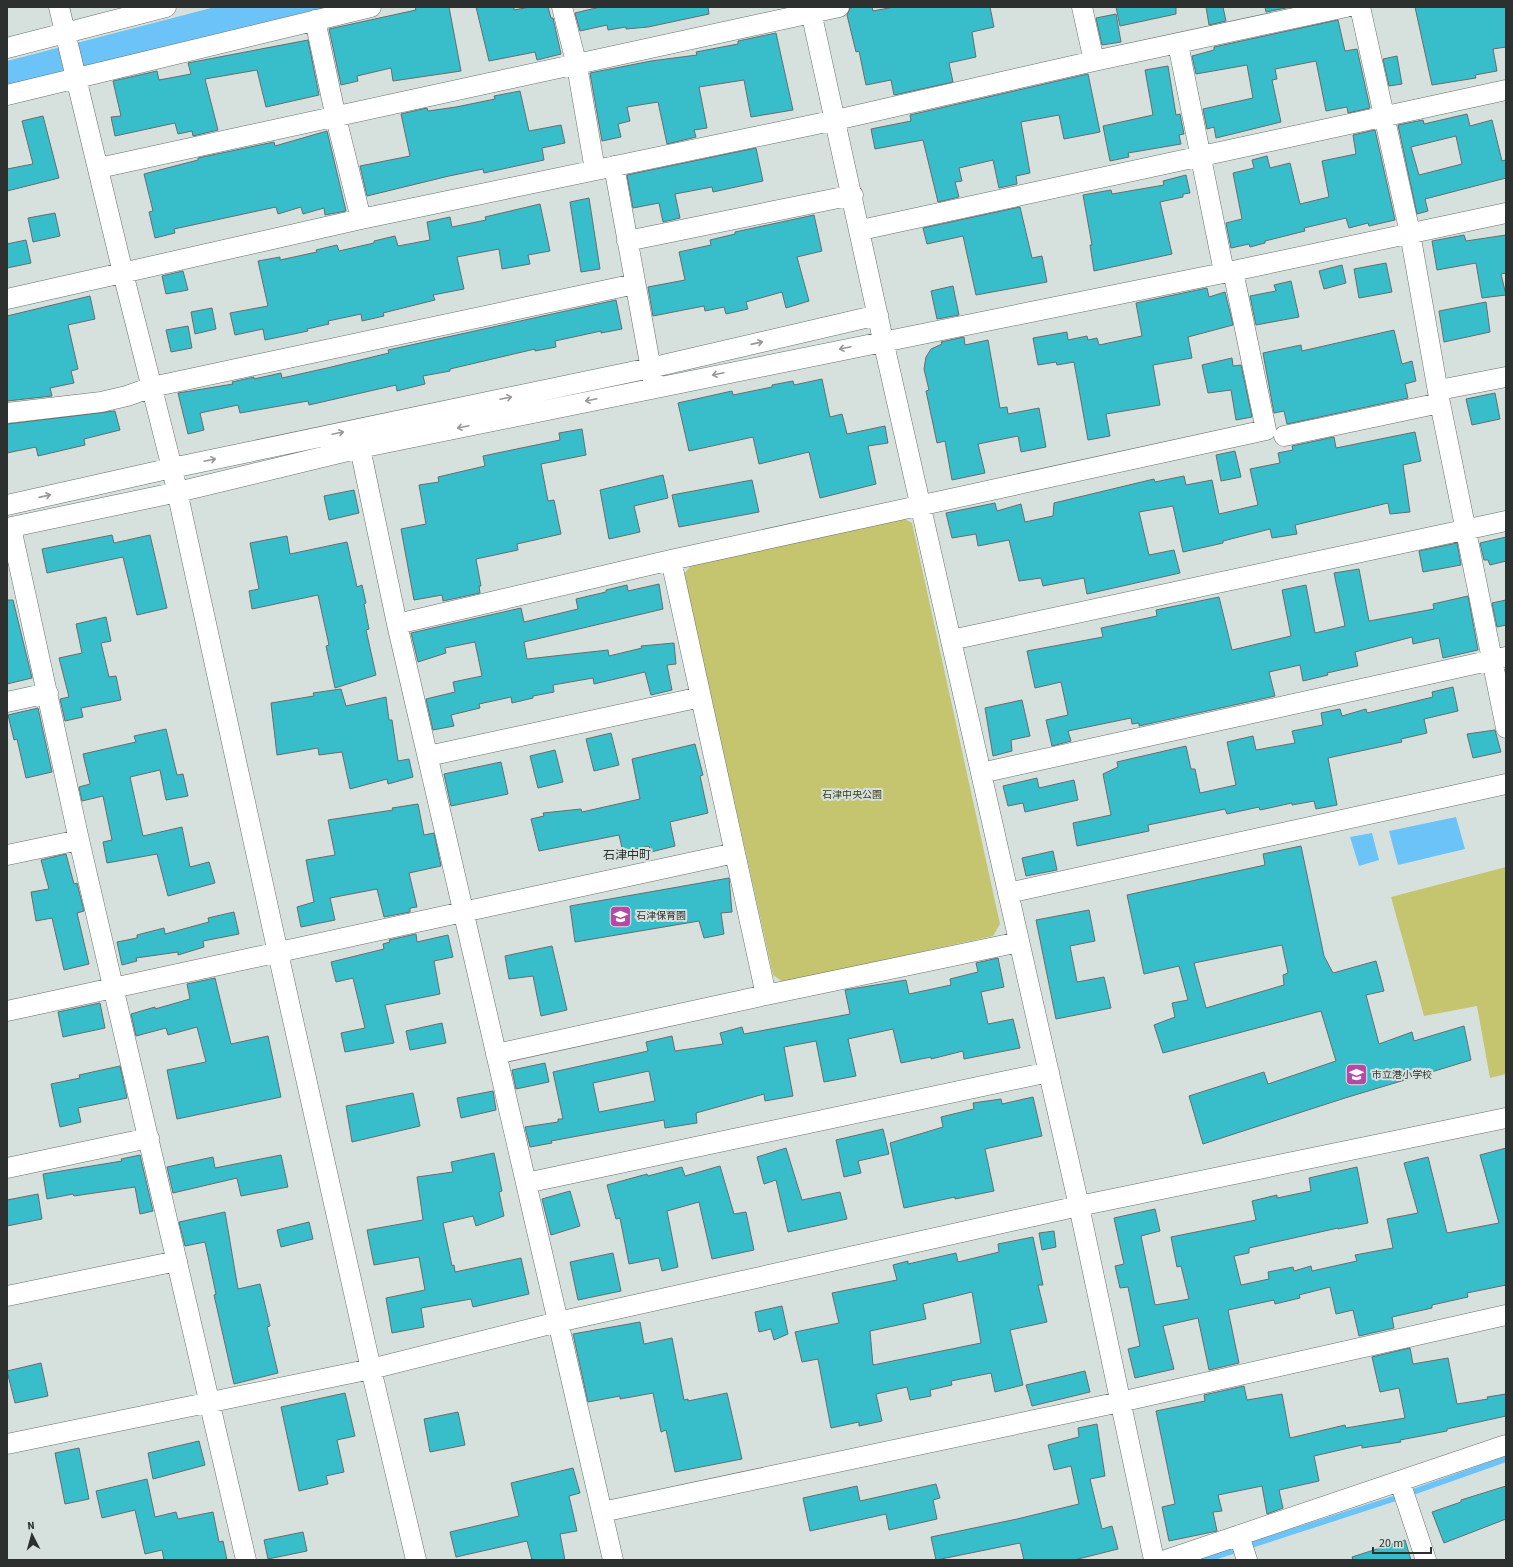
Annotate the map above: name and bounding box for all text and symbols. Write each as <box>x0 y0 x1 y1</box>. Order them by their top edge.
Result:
one-way arrow <box>750 339 763 346</box>
one-way arrow <box>839 345 852 353</box>
one-way arrow <box>712 371 725 379</box>
one-way arrow <box>499 394 512 402</box>
one-way arrow <box>584 397 597 405</box>
one-way arrow <box>457 423 470 431</box>
one-way arrow <box>331 429 344 437</box>
one-way arrow <box>204 455 217 463</box>
one-way arrow <box>38 492 51 500</box>
park label: 石津中央公園 <box>822 788 882 802</box>
district label: 石津中町 <box>603 847 651 864</box>
school or university icon: 石津保育園 <box>607 903 633 929</box>
place label: 石津保育園 <box>636 909 686 923</box>
school or university icon: 市立港小学校 <box>1344 1062 1370 1088</box>
place label: 市立港小学校 <box>1372 1068 1432 1082</box>
north arrow <box>12 1515 52 1555</box>
text: N <box>27 1518 35 1533</box>
scale bar <box>1373 1529 1431 1555</box>
text: 20 m <box>1379 1535 1403 1552</box>

